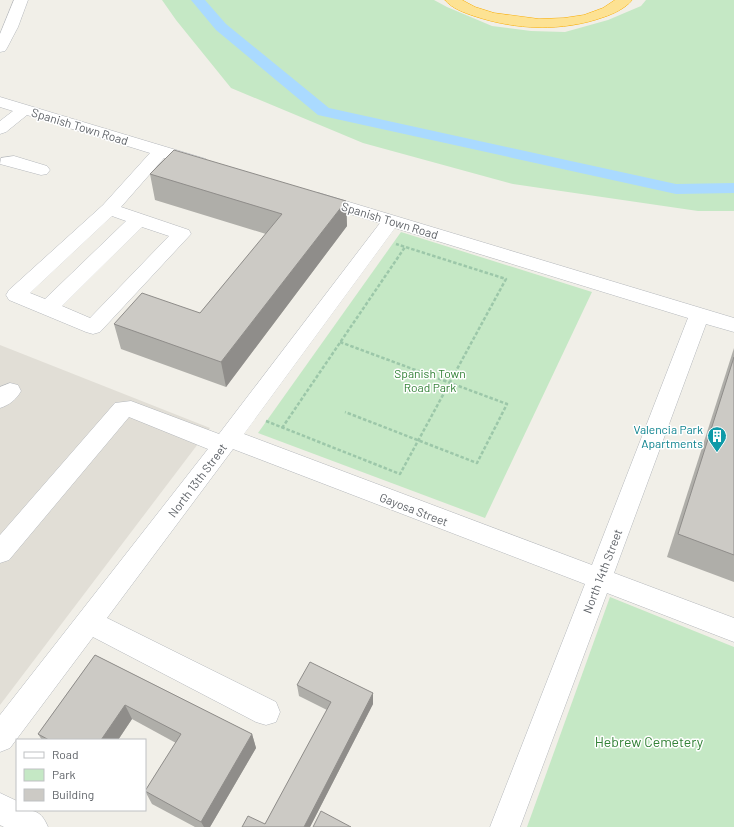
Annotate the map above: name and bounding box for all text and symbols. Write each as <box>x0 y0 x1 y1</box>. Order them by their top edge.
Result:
street label: Spanish Town Road <box>30 105 130 147</box>
street label: Spanish Town Road <box>340 199 440 241</box>
park label: Spanish Town Road Park <box>394 366 466 394</box>
place label: Valencia Park Apartments <box>633 422 703 450</box>
building icon: Valencia Park Apartments <box>706 425 728 453</box>
street label: North 13th Street <box>165 440 229 520</box>
street label: Gayosa Street <box>378 490 450 528</box>
street label: North 14th Street <box>579 527 625 615</box>
park label: Hebrew Cemetery <box>595 733 704 750</box>
legend <box>16 739 146 811</box>
text: Road <box>52 747 79 761</box>
text: Park <box>52 767 76 781</box>
text: Building <box>52 787 94 801</box>

